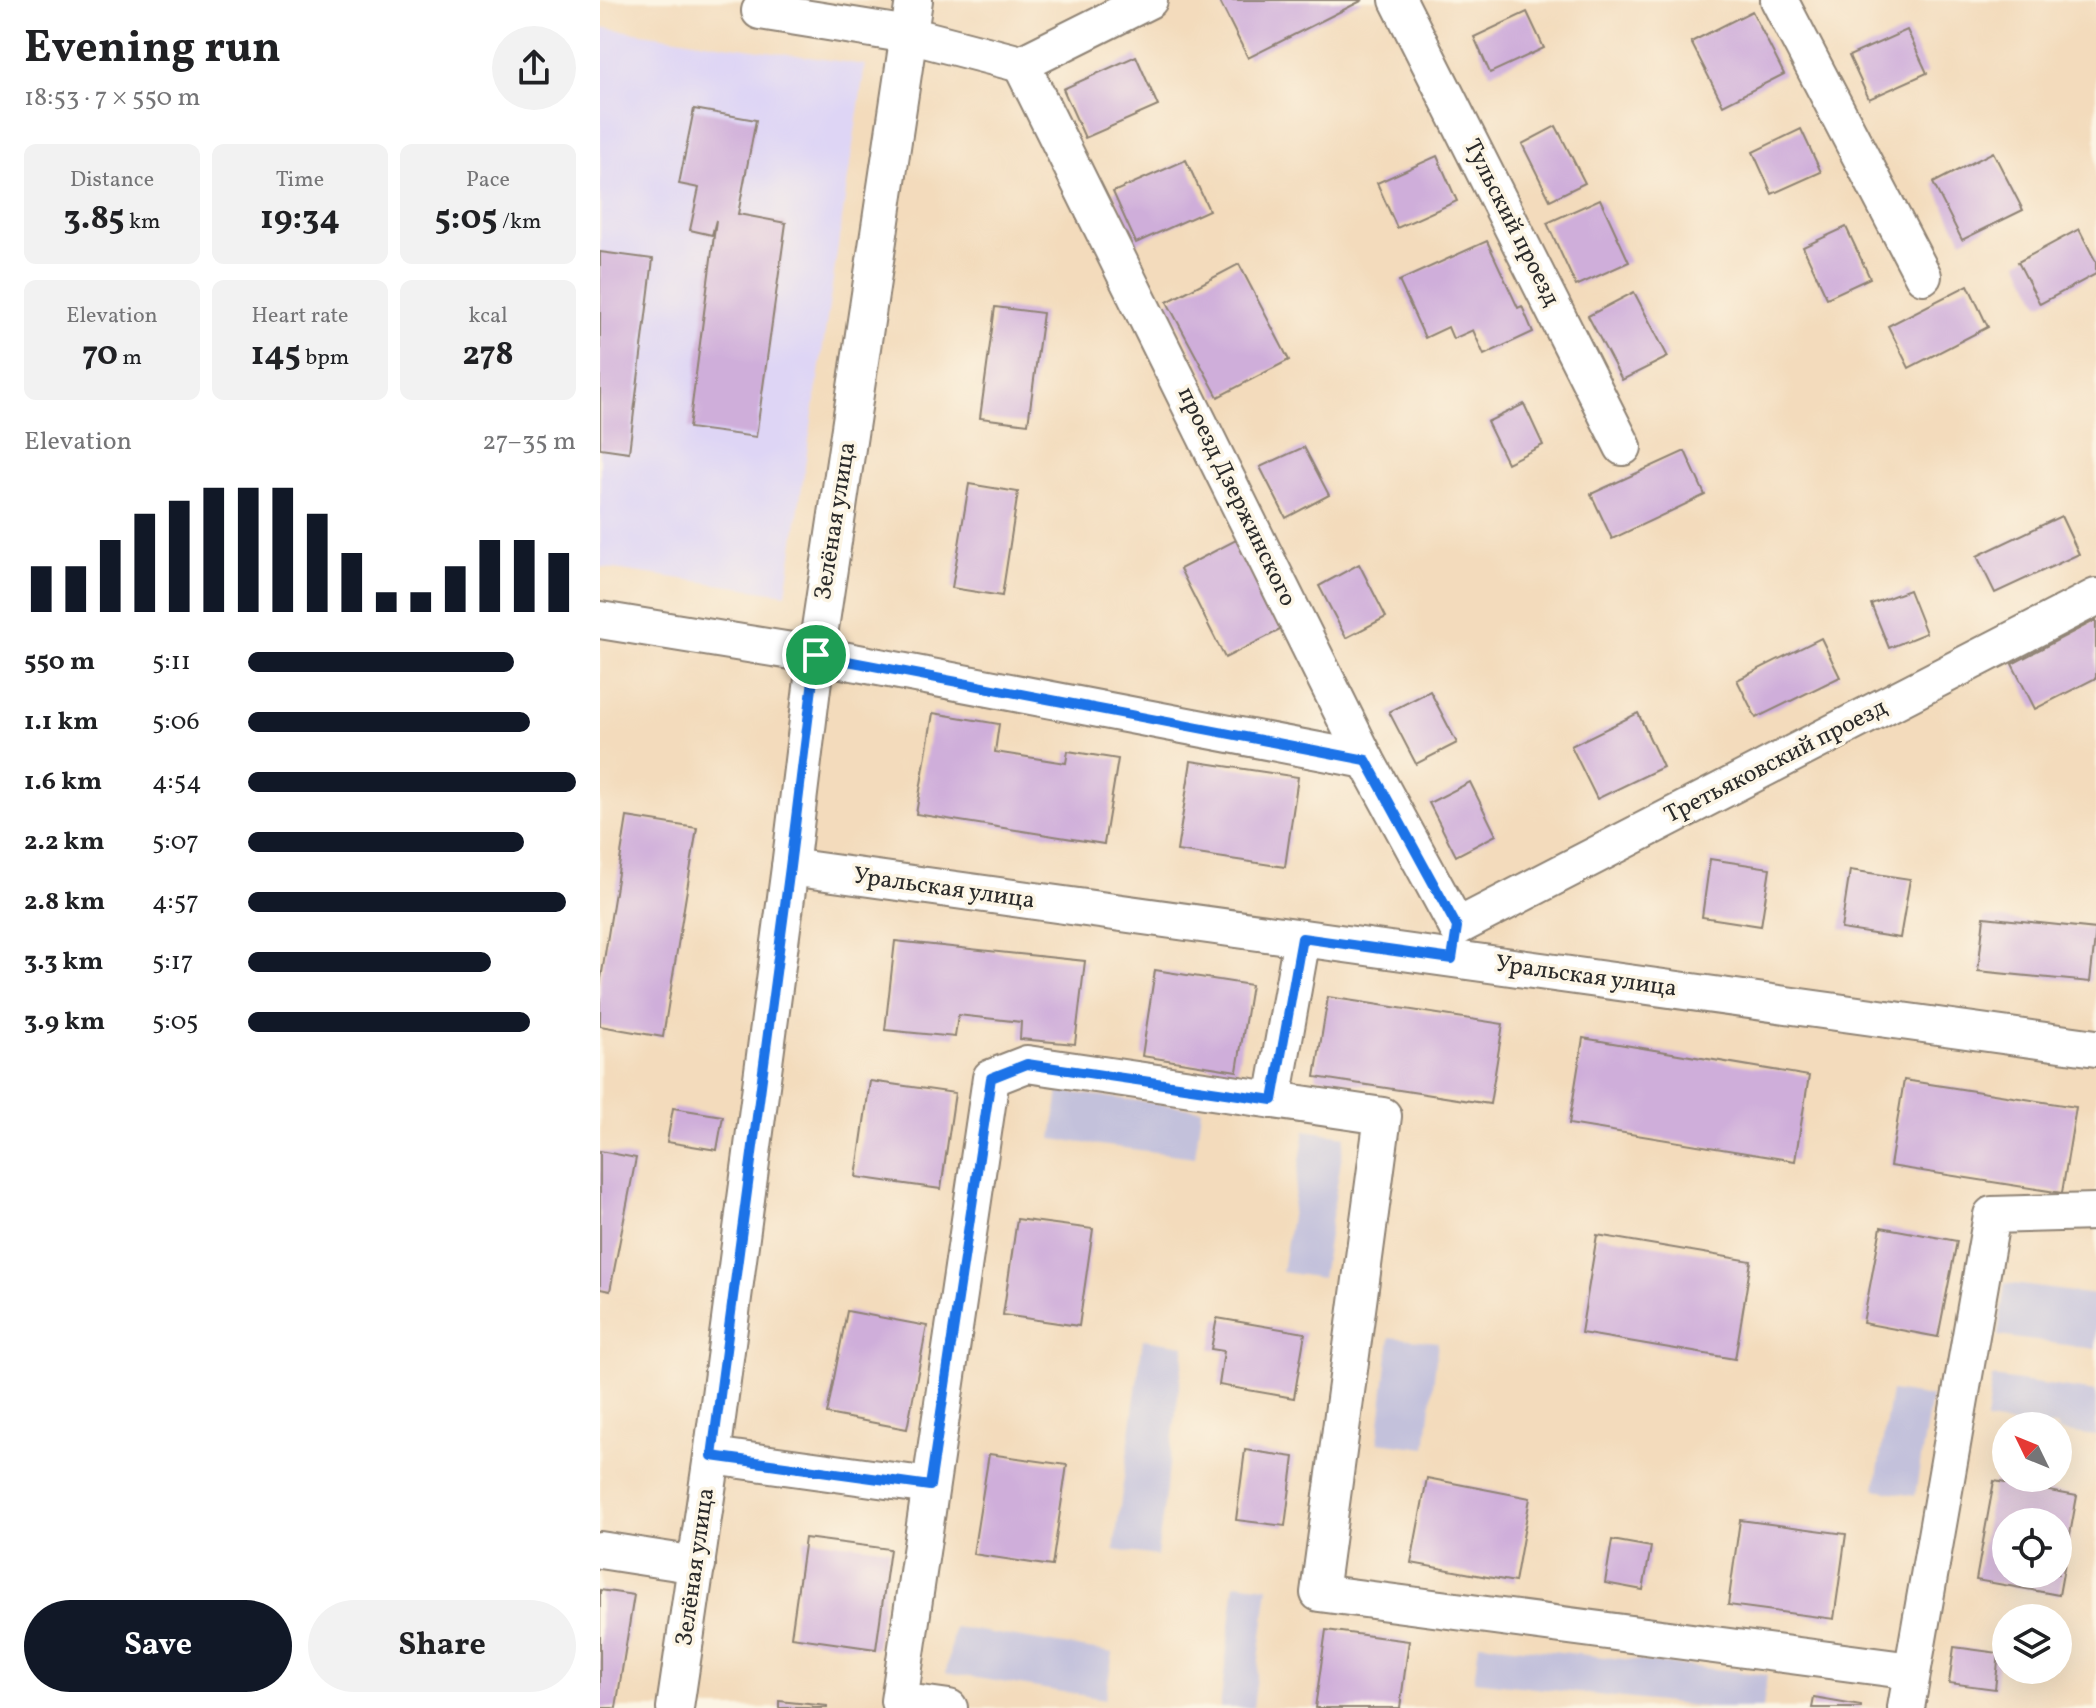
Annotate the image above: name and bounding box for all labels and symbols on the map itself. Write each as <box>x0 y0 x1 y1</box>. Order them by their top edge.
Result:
street label: Тульский проезд <box>1454 134 1568 313</box>
street label: проезд Дзержинского <box>1168 382 1304 612</box>
street label: Зелёная улица <box>807 440 865 602</box>
pin <box>782 621 850 689</box>
street label: Третьяковский проезд <box>1659 691 1893 833</box>
street label: Уральская улица <box>851 859 1037 919</box>
street label: Уральская улица <box>1493 947 1679 1007</box>
north arrow <box>1992 1412 2072 1492</box>
street label: Зелёная улица <box>668 1486 724 1648</box>

